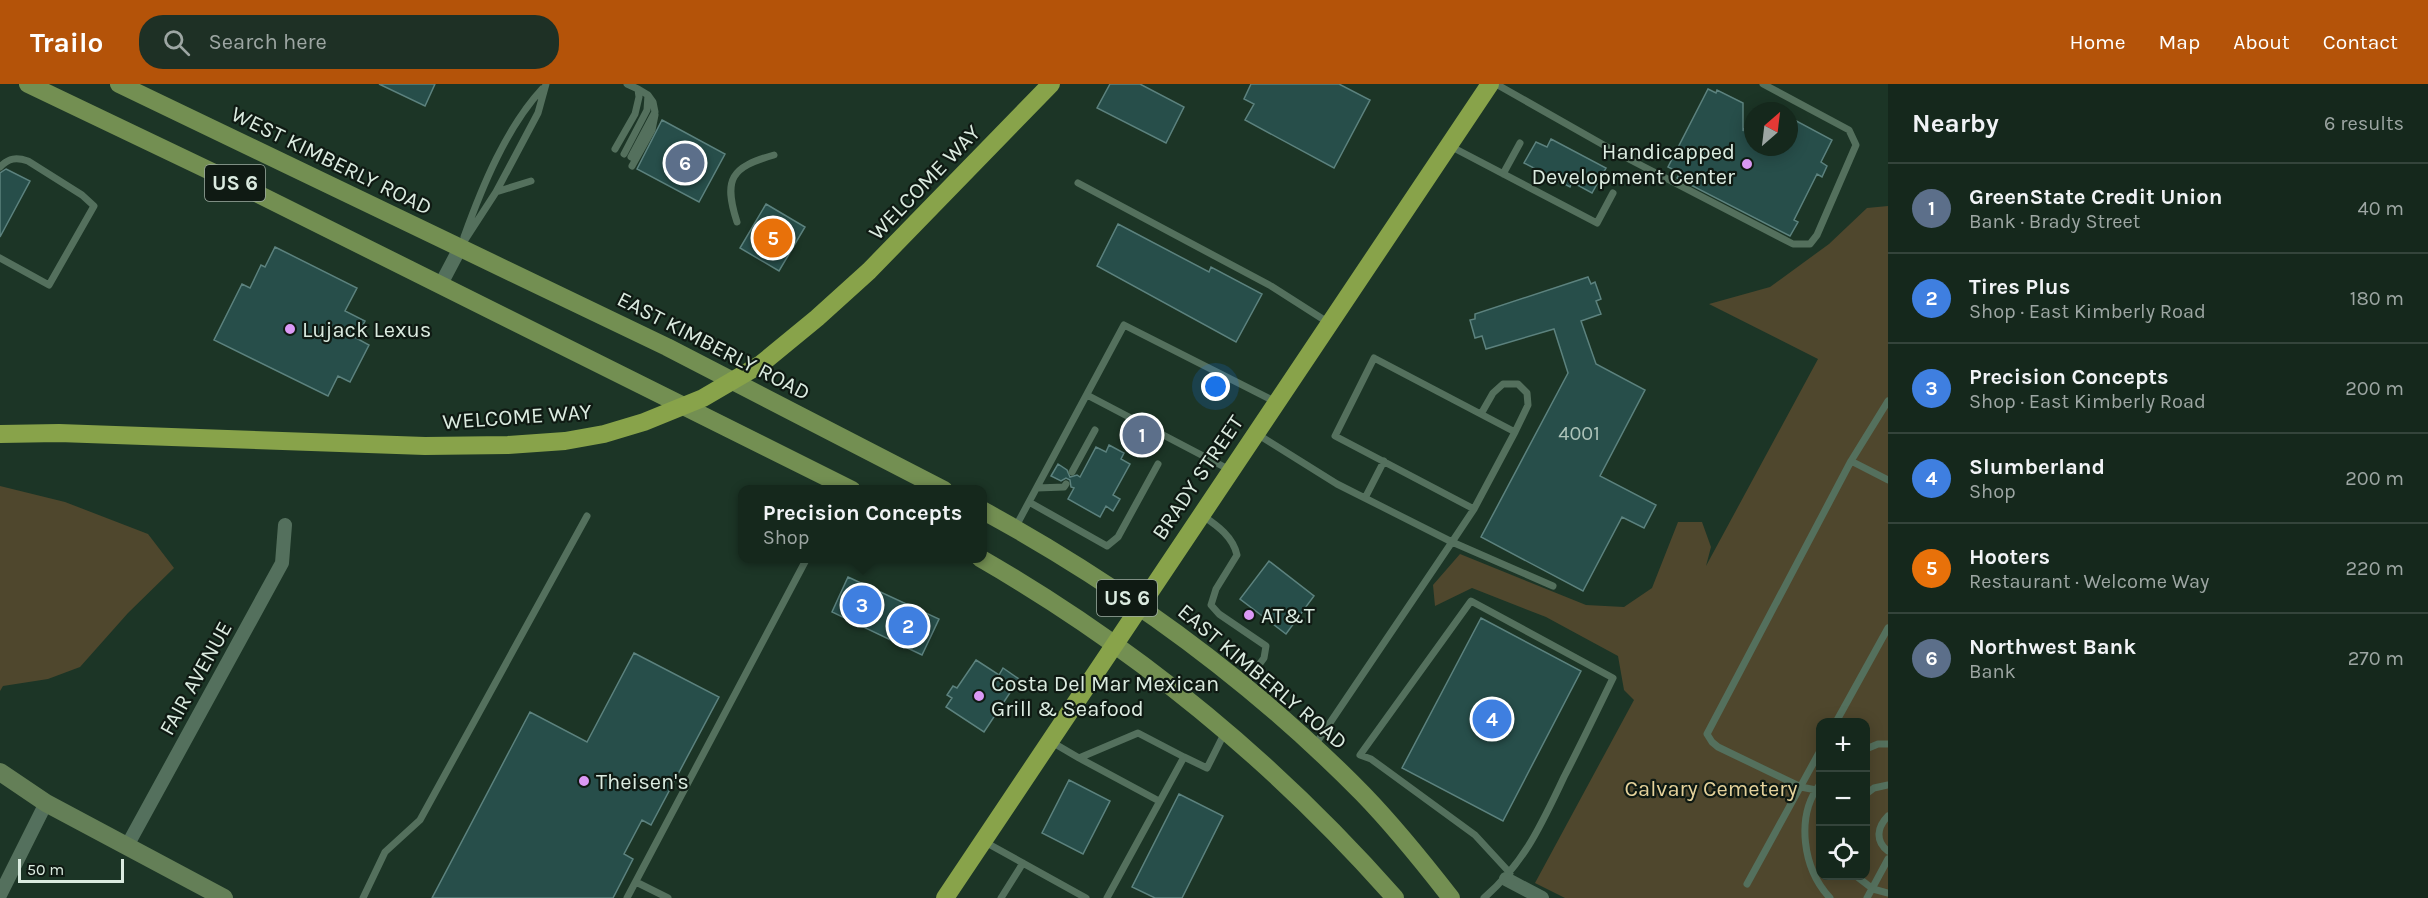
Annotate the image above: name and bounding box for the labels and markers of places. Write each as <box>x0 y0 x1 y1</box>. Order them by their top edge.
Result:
place label: Handicapped Development Center <box>1532 139 1735 190</box>
pin: 6 <box>666 140 704 185</box>
marker: Handicapped Development Center <box>1740 157 1754 171</box>
pin: 5 <box>754 216 792 260</box>
place label: Lujack Lexus <box>302 317 431 343</box>
marker: Lujack Lexus <box>283 322 297 336</box>
pin: 1 <box>1122 412 1162 458</box>
pin: 3 <box>842 582 882 628</box>
place label: AT&T <box>1261 603 1315 629</box>
pin: 2 <box>888 604 928 648</box>
marker: AT&T <box>1242 608 1256 622</box>
place label: Costa Del Mar Mexican Grill & Seafood <box>991 671 1219 722</box>
marker: Costa Del Mar Mexican Grill & Seafood <box>972 689 986 703</box>
pin: 4 <box>1472 696 1512 742</box>
place label: Theisen's <box>596 769 689 795</box>
marker: Theisen's <box>577 774 591 788</box>

